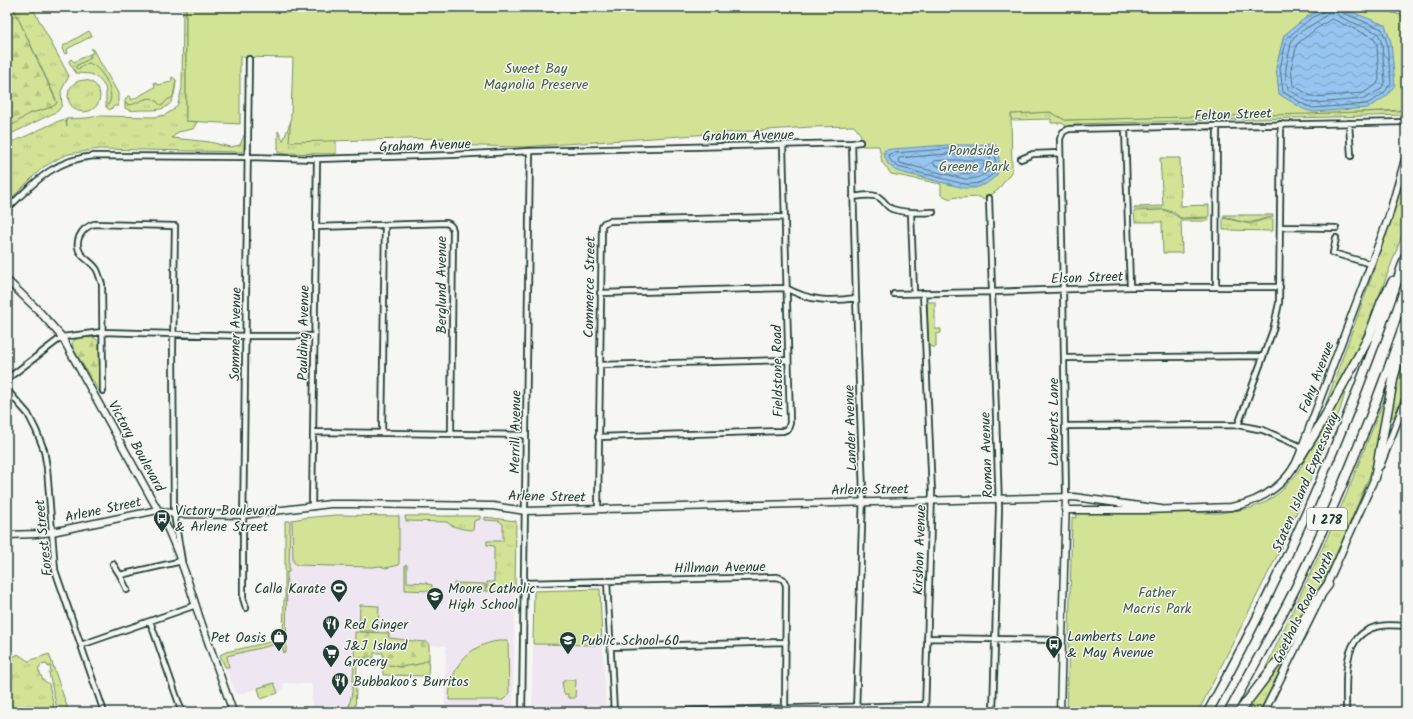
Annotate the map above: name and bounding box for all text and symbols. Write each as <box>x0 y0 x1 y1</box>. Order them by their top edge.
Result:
park label: Sweet Bay Magnolia Preserve <box>484 58 589 96</box>
street label: Felton Street <box>1194 103 1273 127</box>
street label: Graham Avenue <box>702 124 795 148</box>
street label: Graham Avenue <box>379 133 472 159</box>
park label: Pondside Greene Park <box>939 140 1010 178</box>
street label: Berglund Avenue <box>431 235 453 334</box>
street label: Commerce Street <box>578 235 602 338</box>
street label: Elson Street <box>1050 266 1124 290</box>
street label: Paulding Avenue <box>292 284 316 381</box>
street label: Sommer Avenue <box>224 286 248 381</box>
street label: Fieldstone Road <box>766 324 790 417</box>
street label: Fahy Avenue <box>1293 338 1341 416</box>
street label: Lamberts Lane <box>1043 377 1065 466</box>
street label: Lander Avenue <box>838 384 864 472</box>
street label: Merrill Avenue <box>504 389 528 474</box>
street label: Victory Boulevard <box>102 397 171 497</box>
street label: Staten Island Expressway <box>1266 408 1346 556</box>
street label: Roman Avenue <box>974 411 1000 499</box>
street label: Arlene Street <box>831 478 910 502</box>
street label: Arlene Street <box>508 485 587 509</box>
street label: Arlene Street <box>63 491 144 529</box>
street label: Forest Street <box>29 498 59 577</box>
place label: Victory Boulevard & Arlene Street <box>175 500 277 538</box>
street label: Kirshon Avenue <box>907 504 933 596</box>
bus stop icon: Victory Boulevard & Arlene Street <box>152 508 172 533</box>
road number: I 278 <box>1307 508 1347 530</box>
street label: Goethals Road North <box>1267 547 1341 667</box>
street label: Hillman Avenue <box>674 556 767 580</box>
place label: Calla Karate <box>254 578 327 600</box>
sports icon: Calla Karate <box>329 578 349 603</box>
place label: Moore Catholic High School <box>448 578 536 616</box>
park label: Father Macris Park <box>1123 582 1192 620</box>
school or university icon: Moore Catholic High School <box>425 586 445 611</box>
restaurant icon: Red Ginger <box>321 614 341 639</box>
place label: Red Ginger <box>344 614 409 636</box>
place label: Lamberts Lane & May Avenue <box>1067 626 1156 664</box>
place label: Pet Oasis <box>211 627 266 649</box>
shop icon: Pet Oasis <box>269 627 289 652</box>
school or university icon: Public School 60 <box>558 630 578 655</box>
place label: Public School 60 <box>581 630 679 652</box>
bus stop icon: Lamberts Lane & May Avenue <box>1044 634 1064 659</box>
place label: J&J Island Grocery <box>344 635 408 673</box>
supermarket icon: J&J Island Grocery <box>321 643 341 668</box>
restaurant icon: Bubbakoo's Burritos <box>330 671 350 696</box>
place label: Bubbakoo's Burritos <box>353 671 469 693</box>

